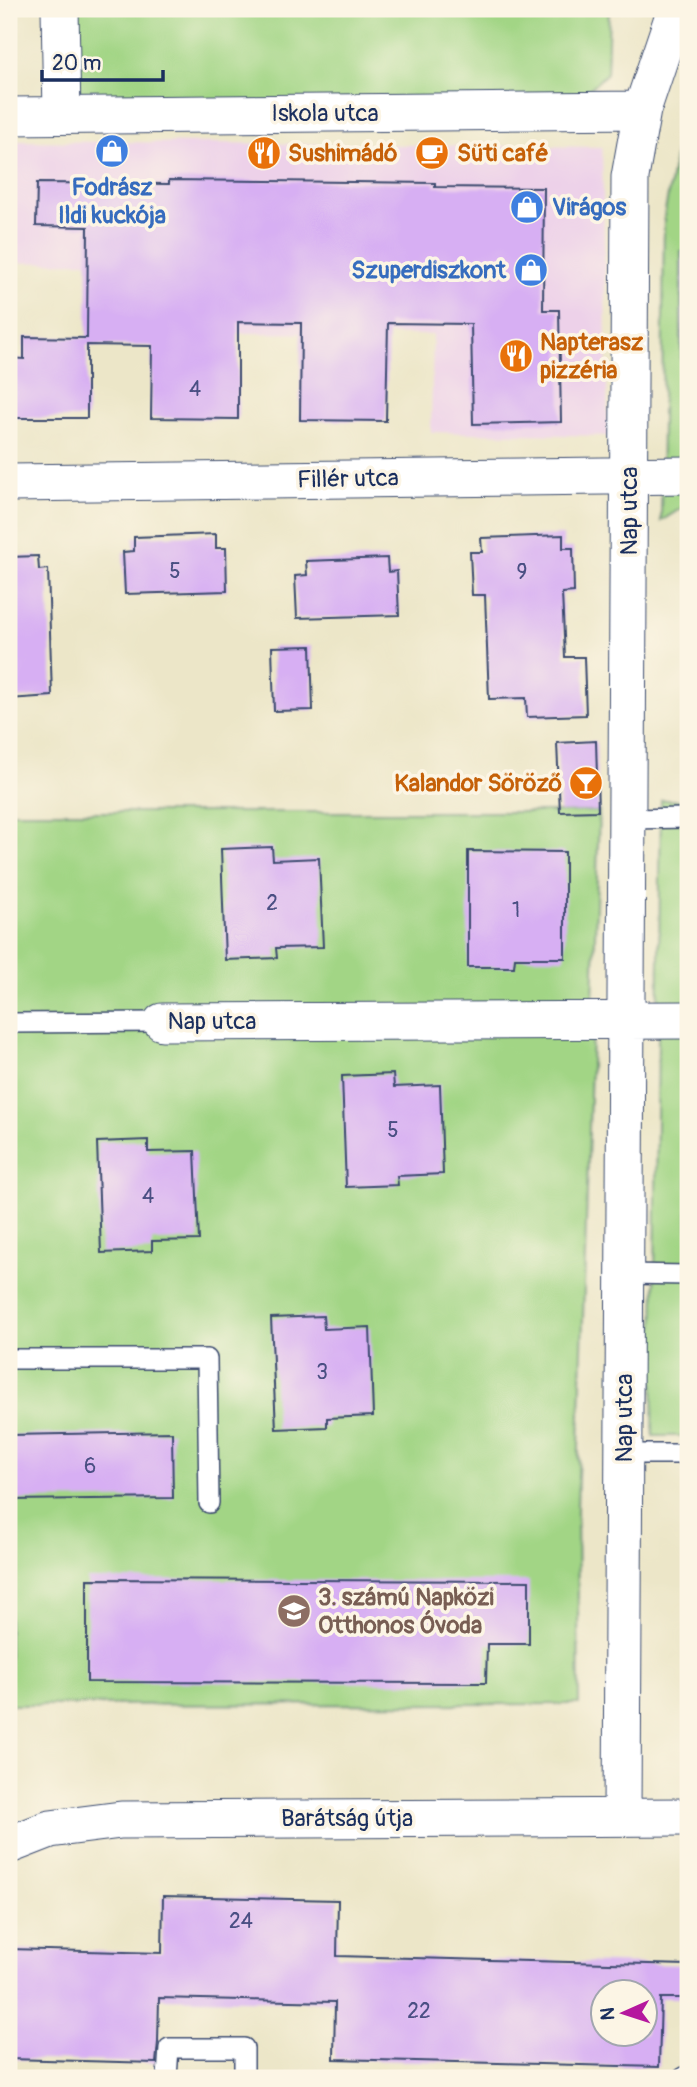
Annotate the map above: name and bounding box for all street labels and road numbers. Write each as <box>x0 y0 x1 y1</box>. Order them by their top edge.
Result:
street label: Iskola utca <box>271 99 379 128</box>
street label: Fillér utca <box>297 464 399 494</box>
street label: Nap utca <box>615 466 644 556</box>
street label: Nap utca <box>167 1007 257 1036</box>
street label: Nap utca <box>610 1373 639 1463</box>
street label: Barátság útja <box>281 1804 413 1833</box>

